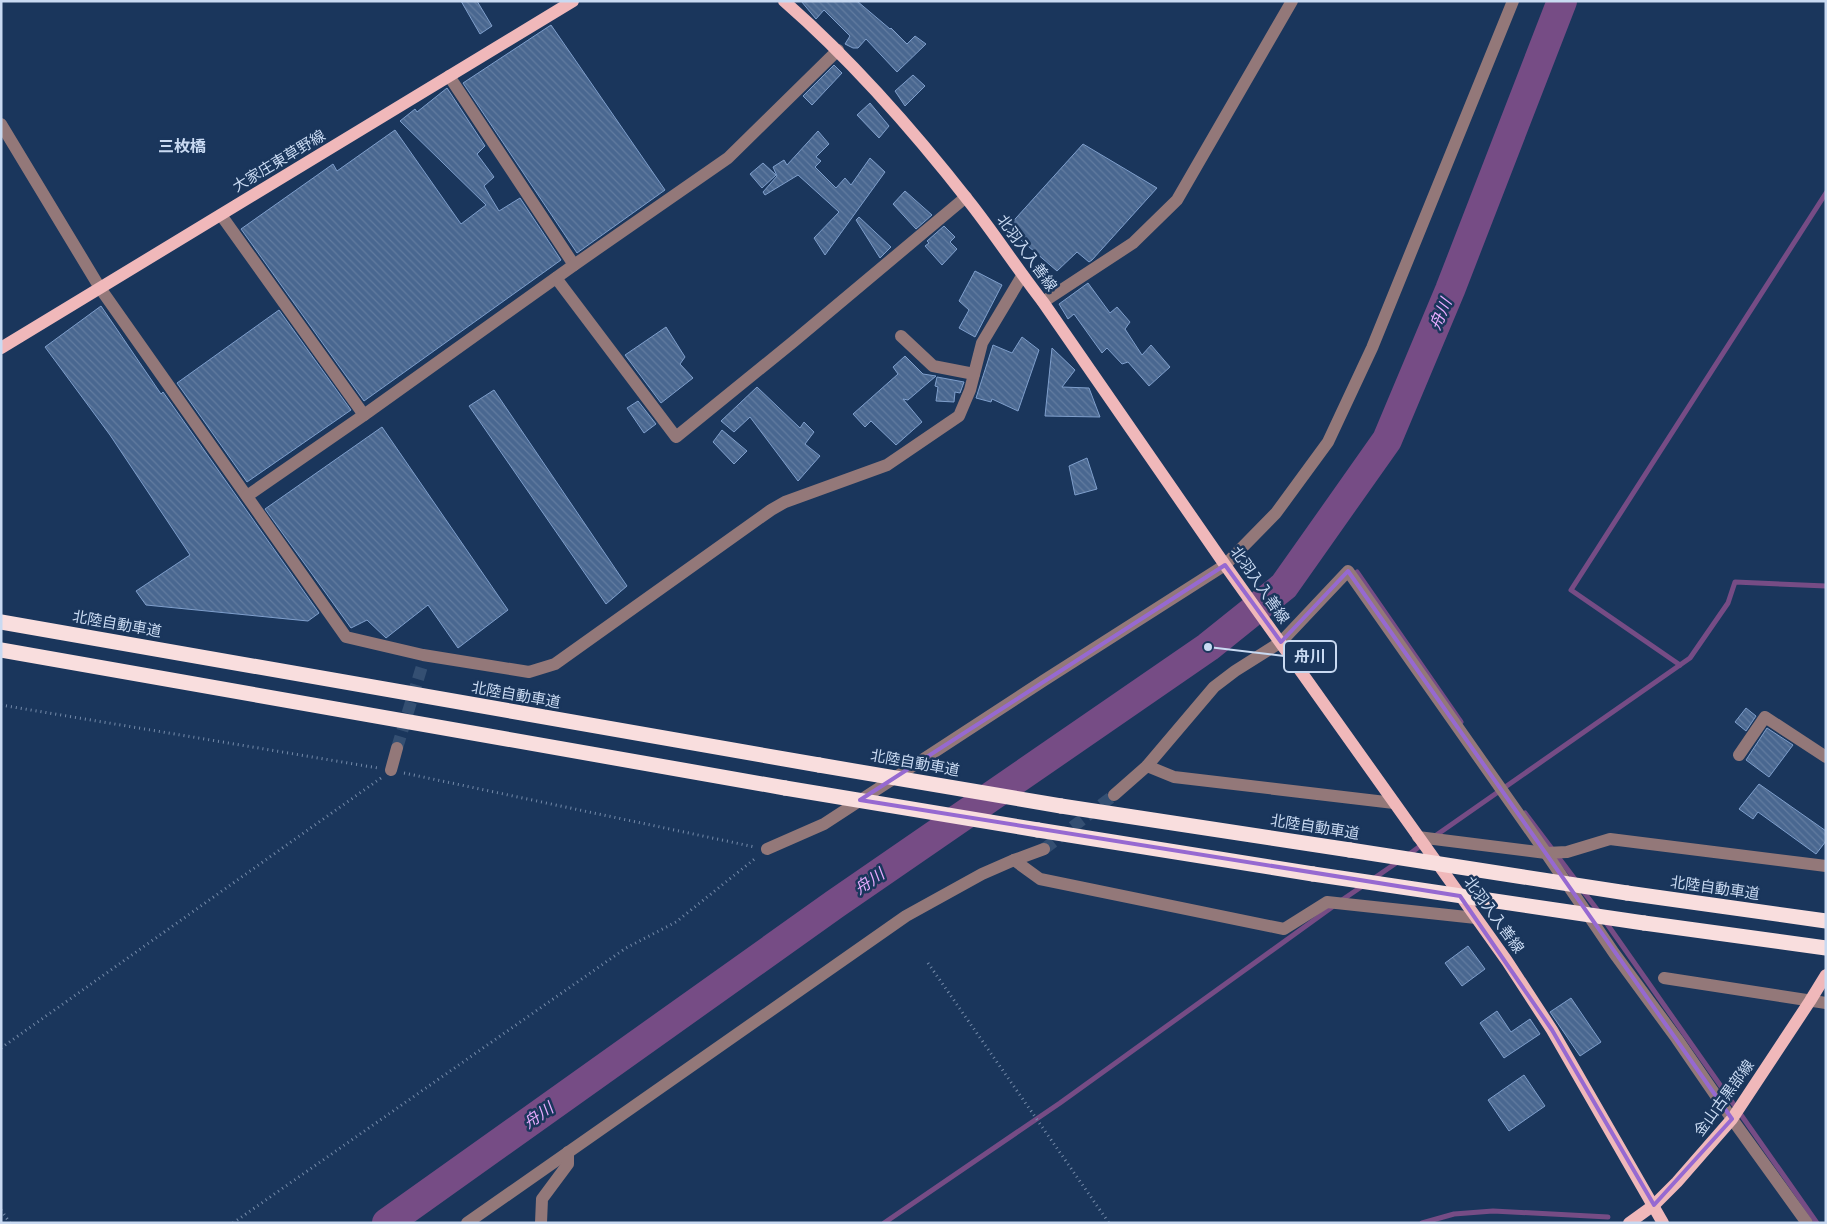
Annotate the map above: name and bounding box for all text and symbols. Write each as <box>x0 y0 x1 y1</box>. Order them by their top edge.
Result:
street label: 大家庄東草野線 <box>229 125 330 197</box>
district label: 三枚橋 <box>158 136 206 158</box>
street label: 北羽入入善線 <box>992 211 1062 296</box>
water label: 舟川 <box>1425 294 1458 333</box>
street label: 北羽入入善線 <box>1225 542 1294 628</box>
street label: 北陸自動車道 <box>71 606 163 643</box>
callout: 舟川 <box>1284 641 1336 672</box>
text: 舟川 <box>1294 646 1326 668</box>
street label: 北陸自動車道 <box>470 677 562 714</box>
street label: 北陸自動車道 <box>869 745 961 782</box>
street label: 北陸自動車道 <box>1269 810 1361 845</box>
water label: 舟川 <box>850 862 891 900</box>
street label: 北陸自動車道 <box>1669 872 1761 905</box>
street label: 北羽入入善線 <box>1459 873 1529 958</box>
street label: 金山古黒部線 <box>1689 1056 1759 1141</box>
water label: 舟川 <box>519 1096 560 1134</box>

